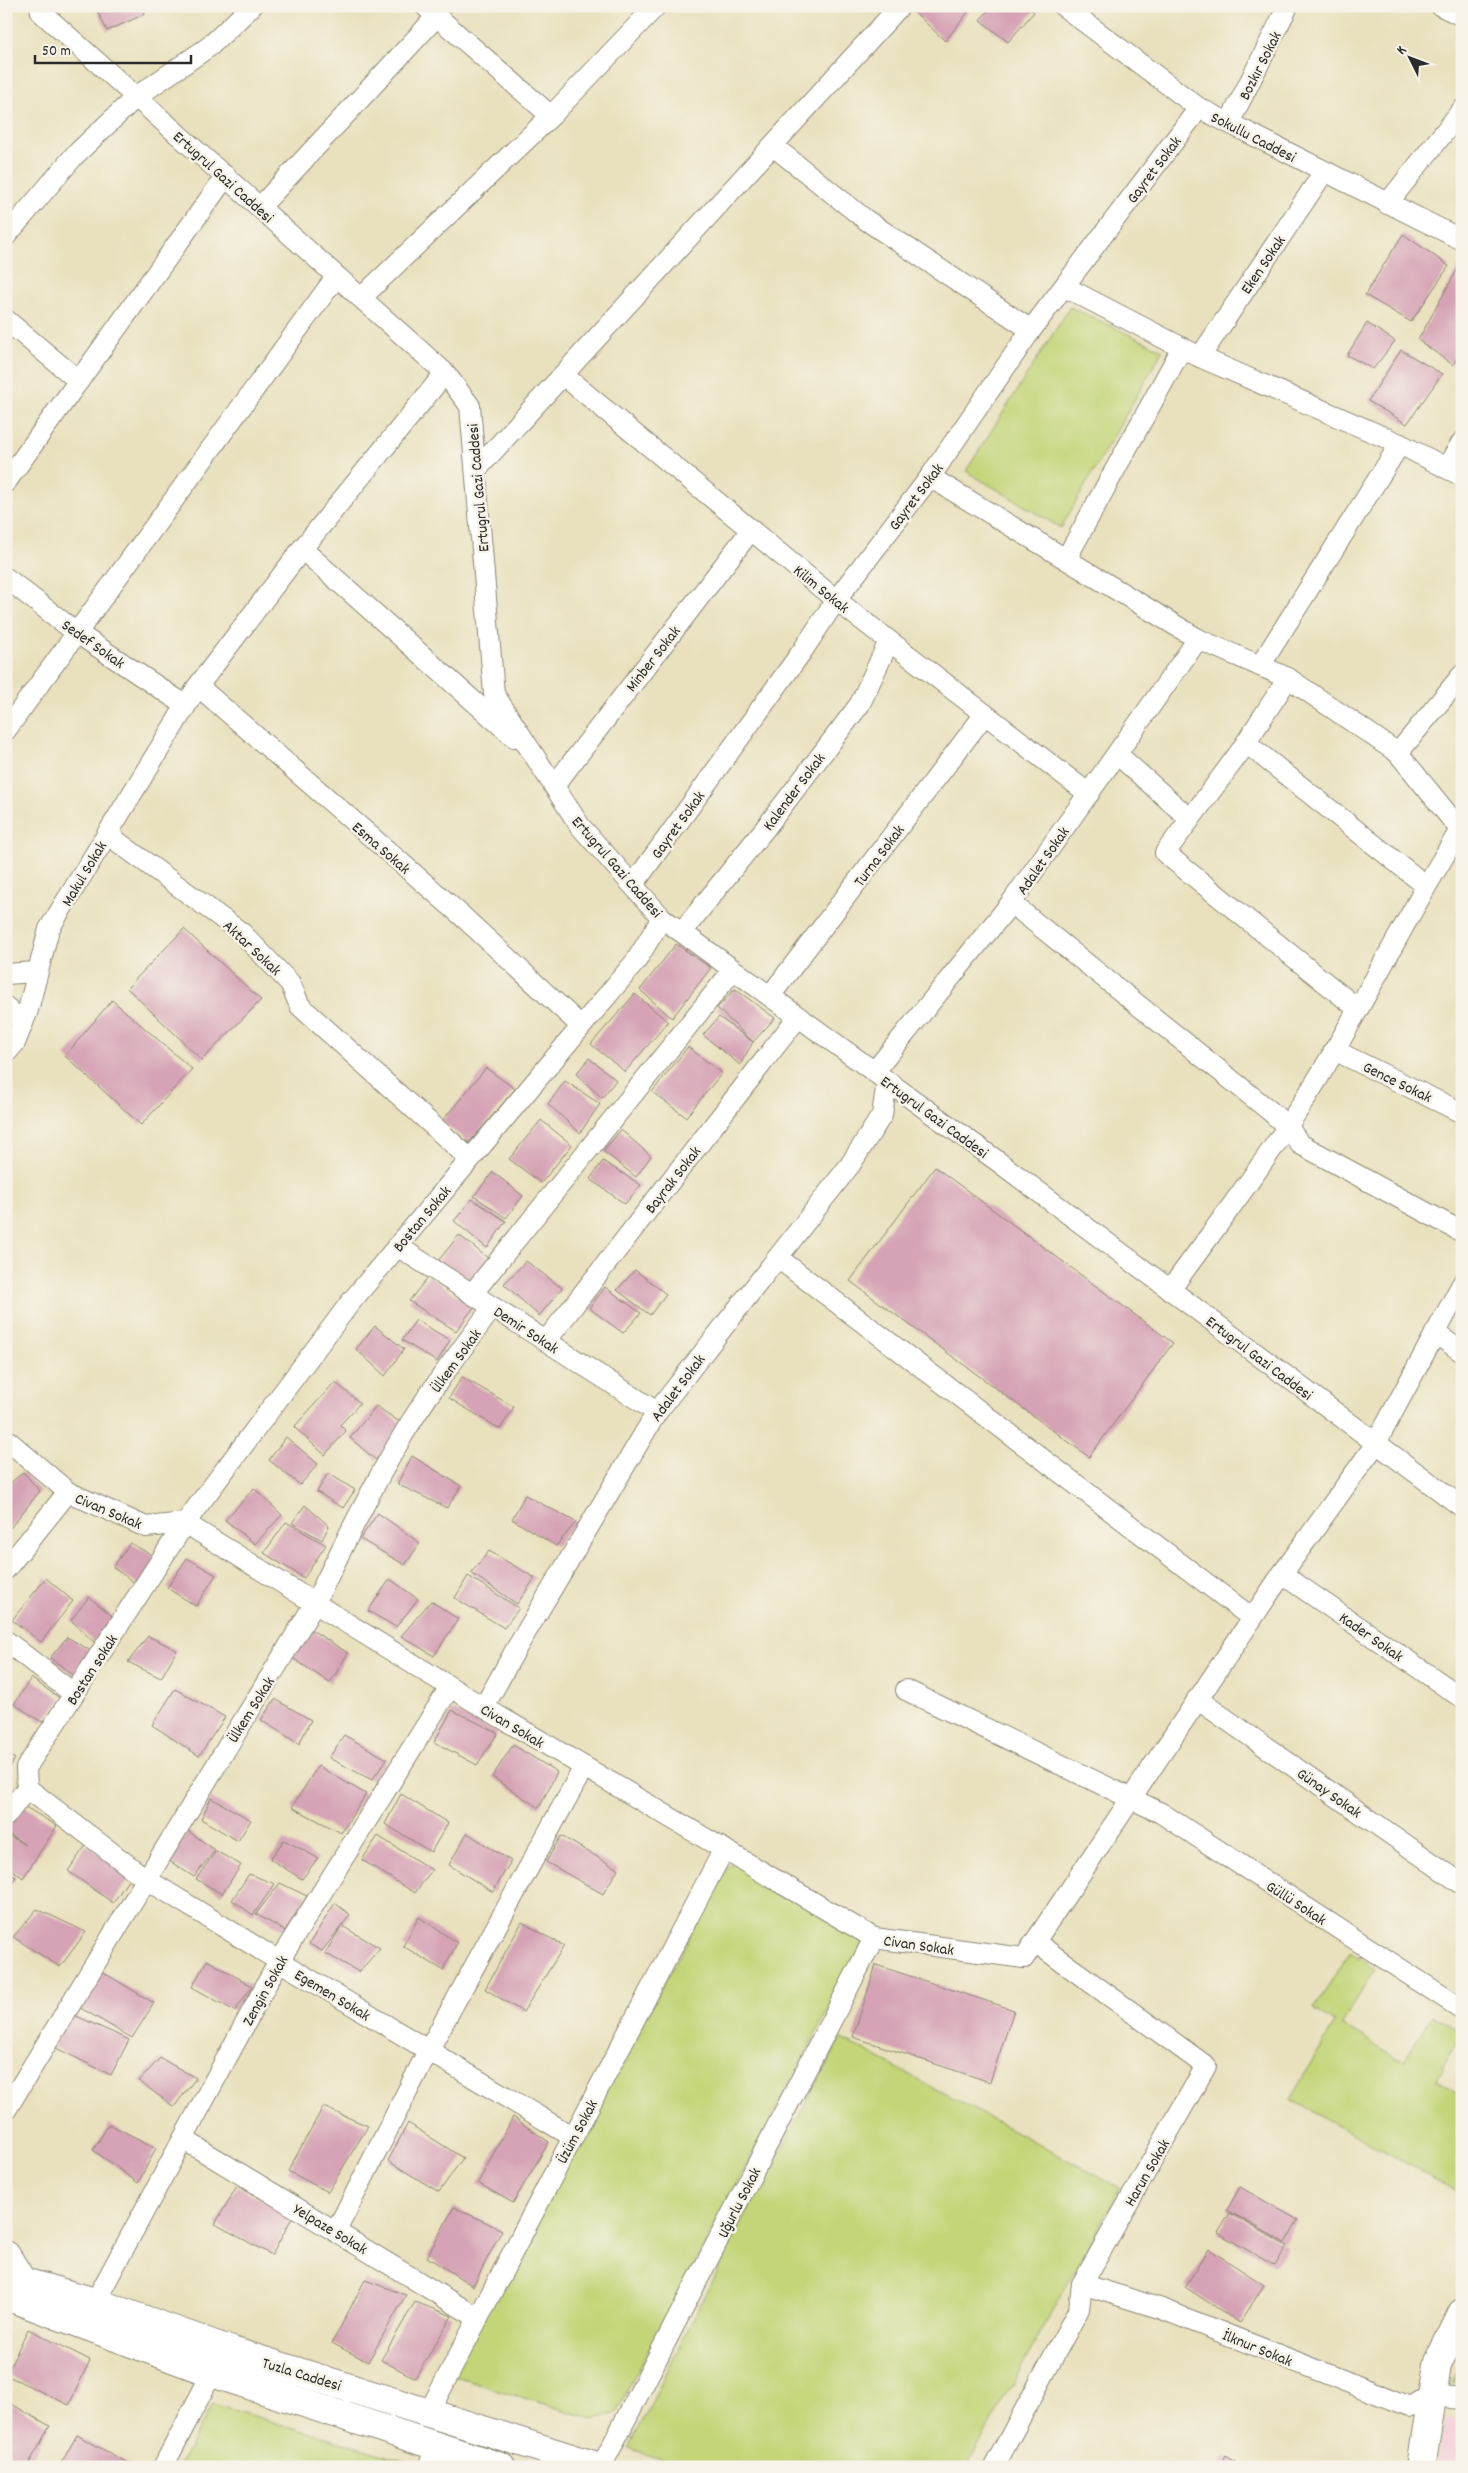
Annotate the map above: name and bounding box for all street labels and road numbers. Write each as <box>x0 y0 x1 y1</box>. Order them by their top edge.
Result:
street label: Bozkır Sokak <box>1234 28 1288 105</box>
street label: Sokullu Caddesi <box>1206 107 1300 170</box>
street label: Ertugrul Gazi Caddesi <box>167 126 278 230</box>
street label: Gayret Sokak <box>1122 132 1188 209</box>
street label: Eken Sokak <box>1236 231 1292 299</box>
street label: Ertugrul Gazi Caddesi <box>462 423 497 553</box>
street label: Gayret Sokak <box>884 459 950 536</box>
street label: Kilim Sokak <box>787 560 854 620</box>
street label: Sedef Sokak <box>56 615 129 675</box>
street label: Minber Sokak <box>621 622 687 697</box>
street label: Kalender Sokak <box>758 749 832 836</box>
street label: Gayret Sokak <box>646 787 712 864</box>
street label: Ertugrul Gazi Caddesi <box>565 812 667 924</box>
street label: Esma Sokak <box>346 817 415 881</box>
street label: Turna Sokak <box>849 821 911 892</box>
street label: Adalet Sokak <box>1012 822 1076 900</box>
street label: Makul Sokak <box>57 837 114 911</box>
street label: Aktar Sokak <box>217 915 286 982</box>
street label: Gence Sokak <box>1358 1057 1435 1110</box>
street label: Ertugrul Gazi Caddesi <box>875 1071 992 1165</box>
street label: Bayrak Sokak <box>640 1142 708 1219</box>
street label: Bostan Sokak <box>388 1181 458 1258</box>
street label: Demir Sokak <box>489 1301 563 1361</box>
street label: Ertugrul Gazi Caddesi <box>1200 1311 1317 1407</box>
street label: Ülkem Sokak <box>426 1325 488 1398</box>
street label: Adalet Sokak <box>646 1350 712 1427</box>
street label: Civan Sokak <box>71 1488 145 1537</box>
street label: Kader Sokak <box>1334 1607 1407 1669</box>
street label: Bostan sokak <box>62 1630 125 1710</box>
street label: Ülkem Sokak <box>223 1673 282 1748</box>
street label: Civan Sokak <box>475 1699 548 1755</box>
street label: Günay Sokak <box>1291 1763 1366 1825</box>
street label: Güllü Sokak <box>1261 1876 1330 1932</box>
street label: Civan Sokak <box>882 1930 955 1963</box>
street label: Zengin Sokak <box>237 1952 295 2031</box>
street label: Egemen Sokak <box>289 1964 374 2028</box>
street label: Üzüm Sokak <box>552 2096 605 2168</box>
street label: Harun Sokak <box>1120 2135 1177 2211</box>
street label: Uğurlu Sokak <box>713 2164 768 2243</box>
street label: Yelpaze Sokak <box>288 2199 371 2261</box>
street label: İlknur Sokak <box>1219 2325 1295 2374</box>
street label: Tuzla Caddesi <box>259 2352 344 2398</box>

